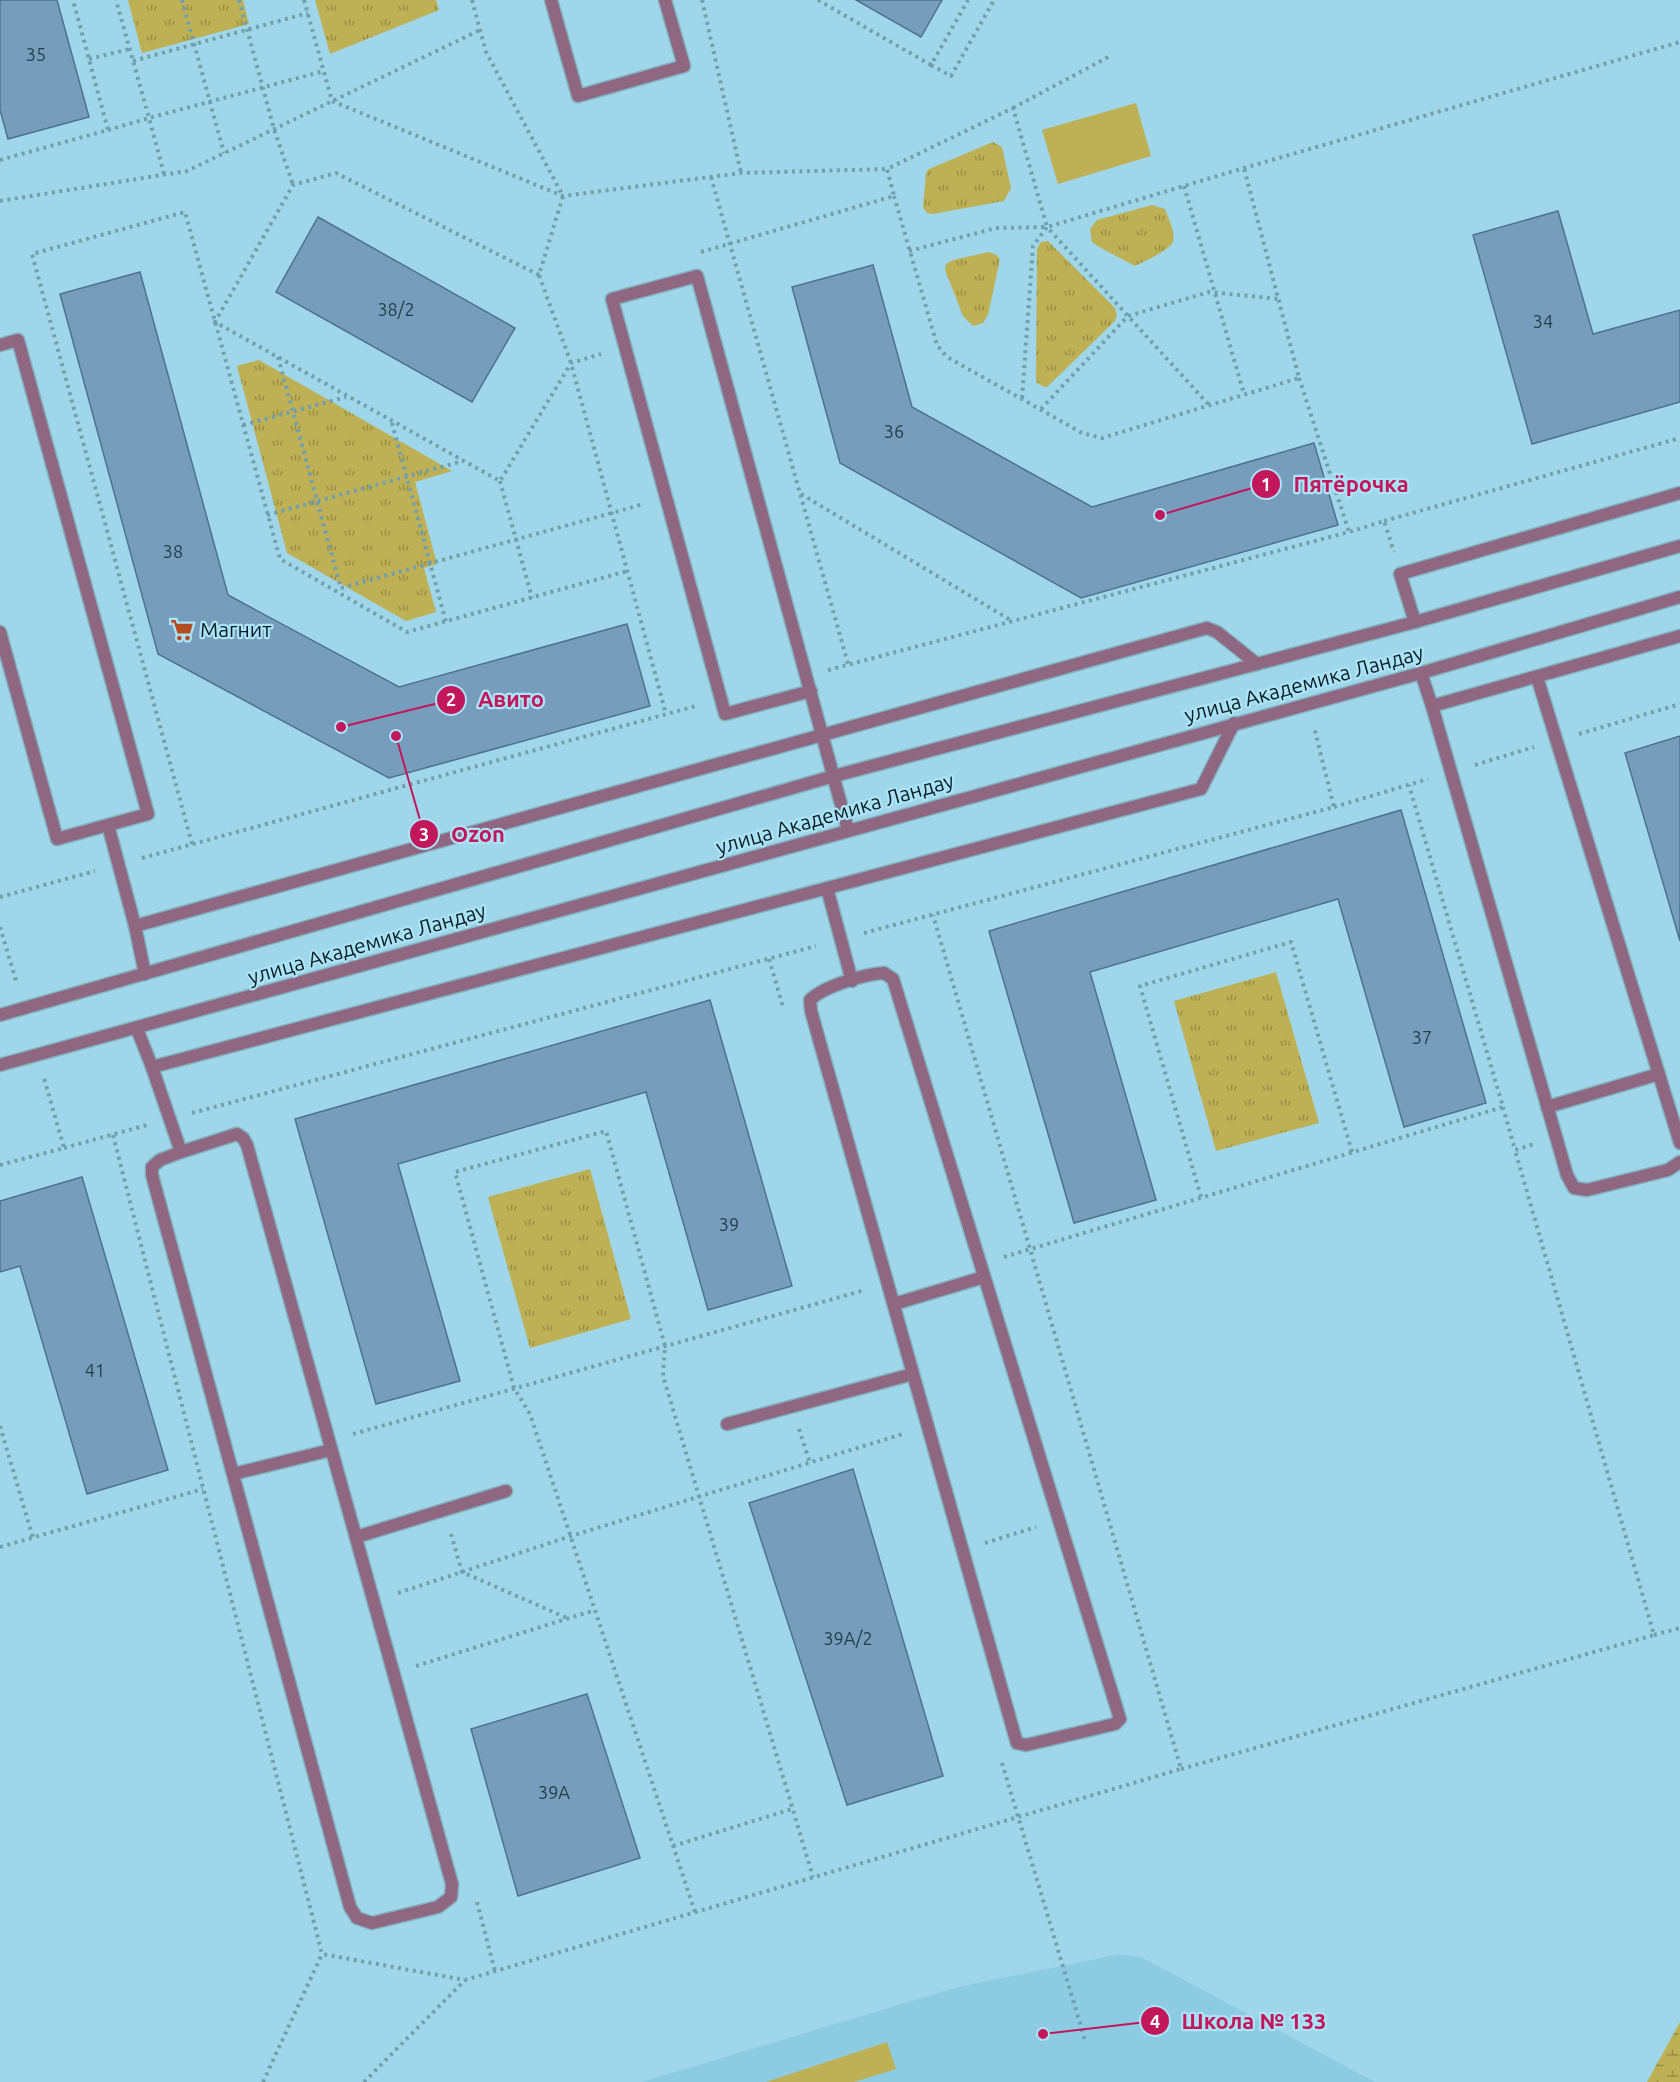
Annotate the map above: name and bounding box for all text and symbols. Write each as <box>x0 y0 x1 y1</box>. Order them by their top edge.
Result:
house number: 35 <box>26 44 46 64</box>
house number: 38/2 <box>377 299 415 319</box>
house number: 34 <box>1533 311 1553 331</box>
house number: 36 <box>884 421 904 441</box>
callout: Пятёрочка <box>1251 464 1421 504</box>
text: Пятёрочка <box>1293 471 1409 496</box>
text: 1 <box>1261 474 1271 494</box>
house number: 38 <box>163 541 183 561</box>
supermarket icon: Магнит <box>169 617 195 643</box>
place label: Магнит <box>200 617 272 641</box>
street label: улица Академика Ландау <box>1182 640 1426 727</box>
callout: Авито <box>436 680 556 720</box>
text: Авито <box>478 686 544 711</box>
text: 2 <box>446 689 456 709</box>
street label: улица Академика Ландау <box>713 768 956 859</box>
callout: Ozon <box>409 814 516 854</box>
text: Ozon <box>451 821 505 846</box>
text: 3 <box>419 824 429 844</box>
street label: улица Академика Ландау <box>245 898 488 989</box>
house number: 37 <box>1412 1027 1432 1047</box>
house number: 39 <box>719 1214 739 1234</box>
house number: 41 <box>85 1360 105 1380</box>
house number: 39А/2 <box>823 1628 873 1648</box>
house number: 39А <box>538 1782 570 1802</box>
callout: Школа № 133 <box>1140 2001 1339 2041</box>
text: Школа № 133 <box>1182 2008 1326 2033</box>
text: 4 <box>1150 2011 1160 2031</box>

